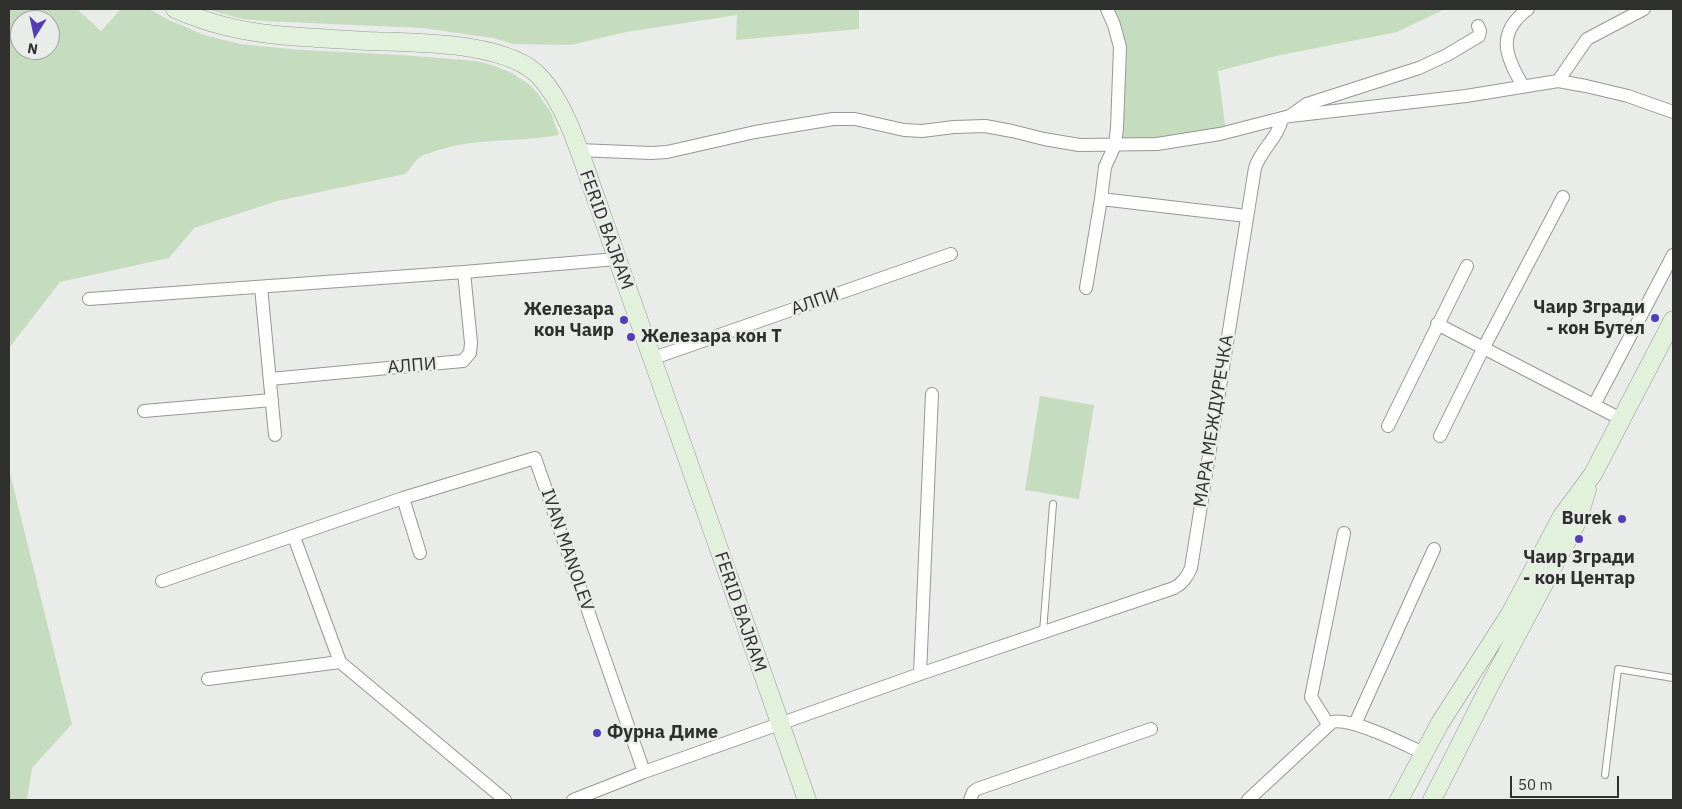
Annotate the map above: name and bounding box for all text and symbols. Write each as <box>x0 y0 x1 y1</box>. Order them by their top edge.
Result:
north arrow <box>10 10 60 60</box>
text: N <box>26 39 39 59</box>
street label: FERID BAJRAM <box>574 167 638 293</box>
street label: АЛПИ <box>788 284 842 320</box>
place label: Чаир Згради - кон Бутел <box>1533 297 1645 340</box>
place label: Железара кон Чаир <box>524 299 614 342</box>
marker: Чаир Згради - кон Бутел <box>1649 312 1661 324</box>
marker: Железара кон Чаир <box>618 314 630 326</box>
place label: Железара кон Т <box>641 326 782 348</box>
marker: Железара кон Т <box>625 331 637 343</box>
street label: МАРА МЕЖДУРЕЧКА <box>1190 333 1238 509</box>
street label: АЛПИ <box>387 353 437 379</box>
street label: IVAN MANOLEV <box>536 486 598 614</box>
place label: Burek <box>1562 508 1612 530</box>
marker: Burek <box>1616 513 1628 525</box>
marker: Чаир Згради - кон Центар <box>1573 533 1585 545</box>
place label: Чаир Згради - кон Центар <box>1523 547 1635 590</box>
street label: FERID BAJRAM <box>709 549 771 675</box>
place label: Фурна Диме <box>607 722 718 744</box>
marker: Фурна Диме <box>591 727 603 739</box>
scale bar <box>1512 766 1621 798</box>
text: 50 m <box>1518 775 1553 794</box>

